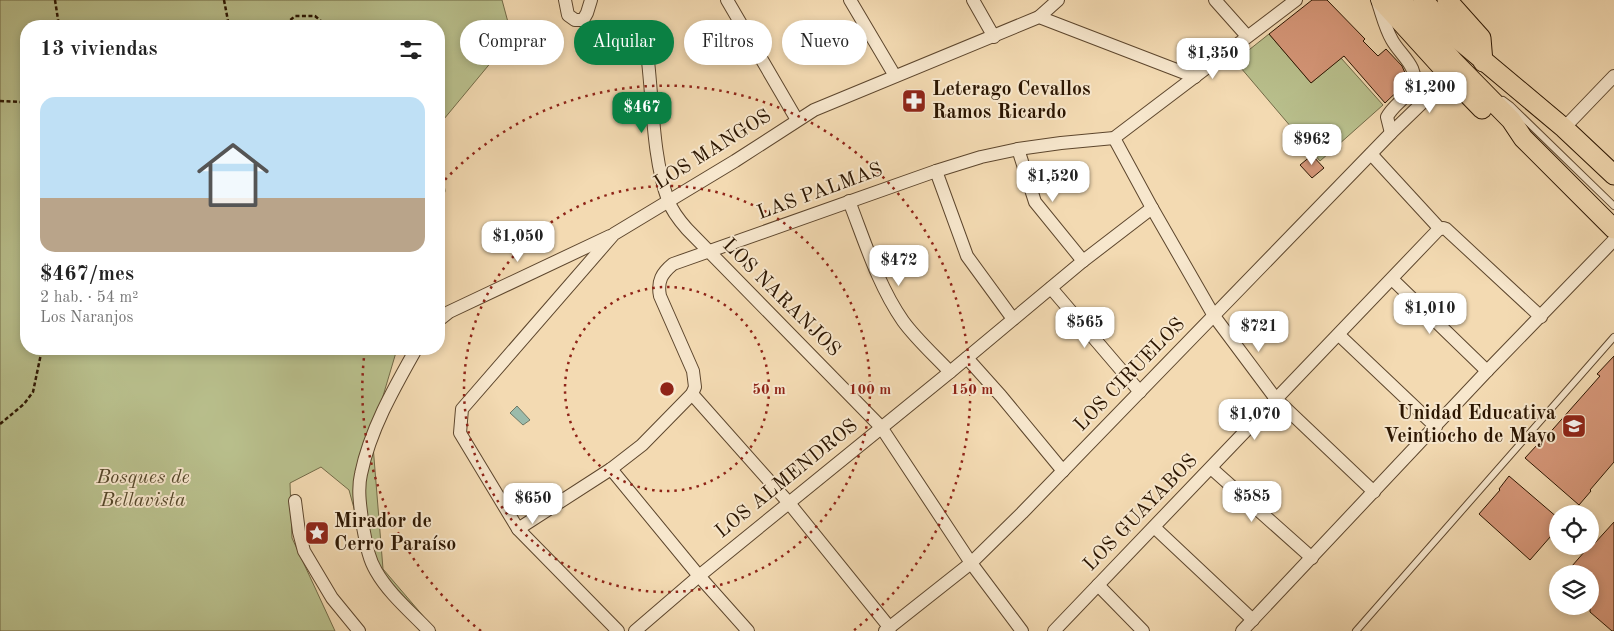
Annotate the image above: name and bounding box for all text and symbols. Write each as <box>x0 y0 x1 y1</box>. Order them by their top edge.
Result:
chip: Comprar <box>460 20 564 65</box>
chip: Alquilar <box>574 20 674 65</box>
chip: Filtros <box>684 20 772 65</box>
chip: Nuevo <box>782 20 867 65</box>
icon: filters <box>397 36 425 64</box>
pin: $1,350 <box>1172 38 1254 80</box>
text: 13 viviendas <box>40 39 158 60</box>
text: $1,350 <box>1188 46 1238 62</box>
pin: $1,200 <box>1389 72 1471 114</box>
place label: Leterago Cevallos Ramos Ricardo <box>932 80 1091 123</box>
text: $1,200 <box>1405 80 1455 96</box>
pharmacy icon: Leterago Cevallos Ramos Ricardo <box>901 88 927 114</box>
pin: $467 <box>612 92 672 134</box>
text: $467 <box>623 100 661 116</box>
street label: LOS MANGOS <box>651 106 775 194</box>
pin: $962 <box>1282 124 1342 166</box>
icon: home <box>188 130 278 220</box>
text: $962 <box>1293 132 1331 148</box>
street label: LAS PALMAS <box>755 160 885 224</box>
pin: $1,520 <box>1012 160 1094 203</box>
text: $1,520 <box>1028 169 1078 185</box>
pin: $1,050 <box>477 220 559 263</box>
text: $1,050 <box>493 229 543 245</box>
street label: LOS NARANJOS <box>718 235 844 361</box>
pin: $472 <box>869 244 929 287</box>
text: $472 <box>880 253 918 269</box>
text: $467/mes <box>40 264 134 285</box>
text: 2 hab. · 54 m² <box>40 290 138 306</box>
pin: $1,010 <box>1389 292 1471 335</box>
text: $1,010 <box>1405 301 1455 317</box>
pin: $565 <box>1055 306 1115 349</box>
text: Los Naranjos <box>40 310 133 326</box>
pin: $721 <box>1229 310 1289 353</box>
street label: LOS CIRUELOS <box>1071 314 1189 436</box>
text: $565 <box>1066 315 1104 331</box>
text: $721 <box>1240 319 1278 335</box>
centre of rings <box>658 380 676 398</box>
text: 50 m <box>752 383 786 398</box>
text: 100 m <box>849 383 891 398</box>
text: 150 m <box>951 383 993 398</box>
pin: $1,070 <box>1214 398 1296 441</box>
place label: Unidad Educativa Veintiocho de Mayo <box>1384 404 1556 447</box>
text: $1,070 <box>1230 407 1280 423</box>
school or university icon: Unidad Educativa Veintiocho de Mayo <box>1561 413 1587 439</box>
street label: LOS ALMENDROS <box>712 416 862 542</box>
street label: LOS GUAYABOS <box>1080 451 1202 575</box>
park label: Bosques de Bellavista <box>95 468 190 511</box>
pin: $585 <box>1222 480 1282 523</box>
pin: $650 <box>503 482 563 525</box>
text: $585 <box>1233 489 1271 505</box>
text: $650 <box>514 491 552 507</box>
map controls <box>1549 505 1599 615</box>
button: locate <box>1549 505 1599 555</box>
place label: Mirador de Cerro Paraíso <box>334 512 456 555</box>
place icon: Mirador de Cerro Paraíso <box>304 520 330 546</box>
button: layers <box>1549 565 1599 615</box>

